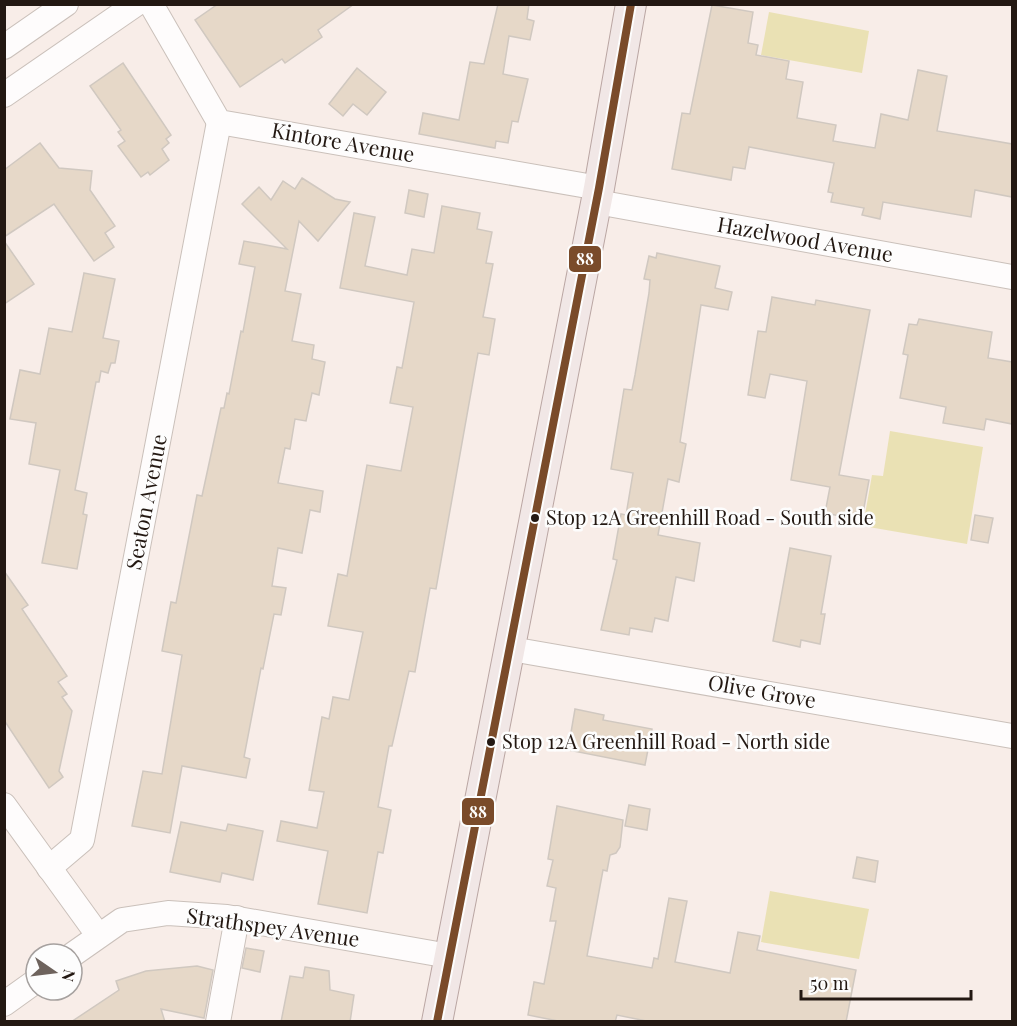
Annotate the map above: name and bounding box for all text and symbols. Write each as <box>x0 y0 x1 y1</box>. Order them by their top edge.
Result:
street label: Kintore Avenue <box>270 115 417 167</box>
street label: Hazelwood Avenue <box>715 209 895 267</box>
line badge: 88 <box>568 245 602 273</box>
text: 88 <box>576 248 594 269</box>
street label: Seaton Avenue <box>118 431 172 572</box>
place label: Stop 12A Greenhill Road - South side <box>546 503 874 530</box>
marker: Stop 12A Greenhill Road - South side <box>529 512 541 524</box>
street label: Olive Grove <box>706 667 819 713</box>
place label: Stop 12A Greenhill Road - North side <box>502 727 830 754</box>
marker: Stop 12A Greenhill Road - North side <box>485 736 497 748</box>
line badge: 88 <box>461 797 495 826</box>
text: 88 <box>469 801 487 822</box>
street label: Strathspey Avenue <box>185 900 361 952</box>
north arrow <box>24 942 84 1002</box>
scale bar <box>801 963 970 1001</box>
text: N <box>57 968 81 984</box>
text: 50 m <box>810 971 849 995</box>

